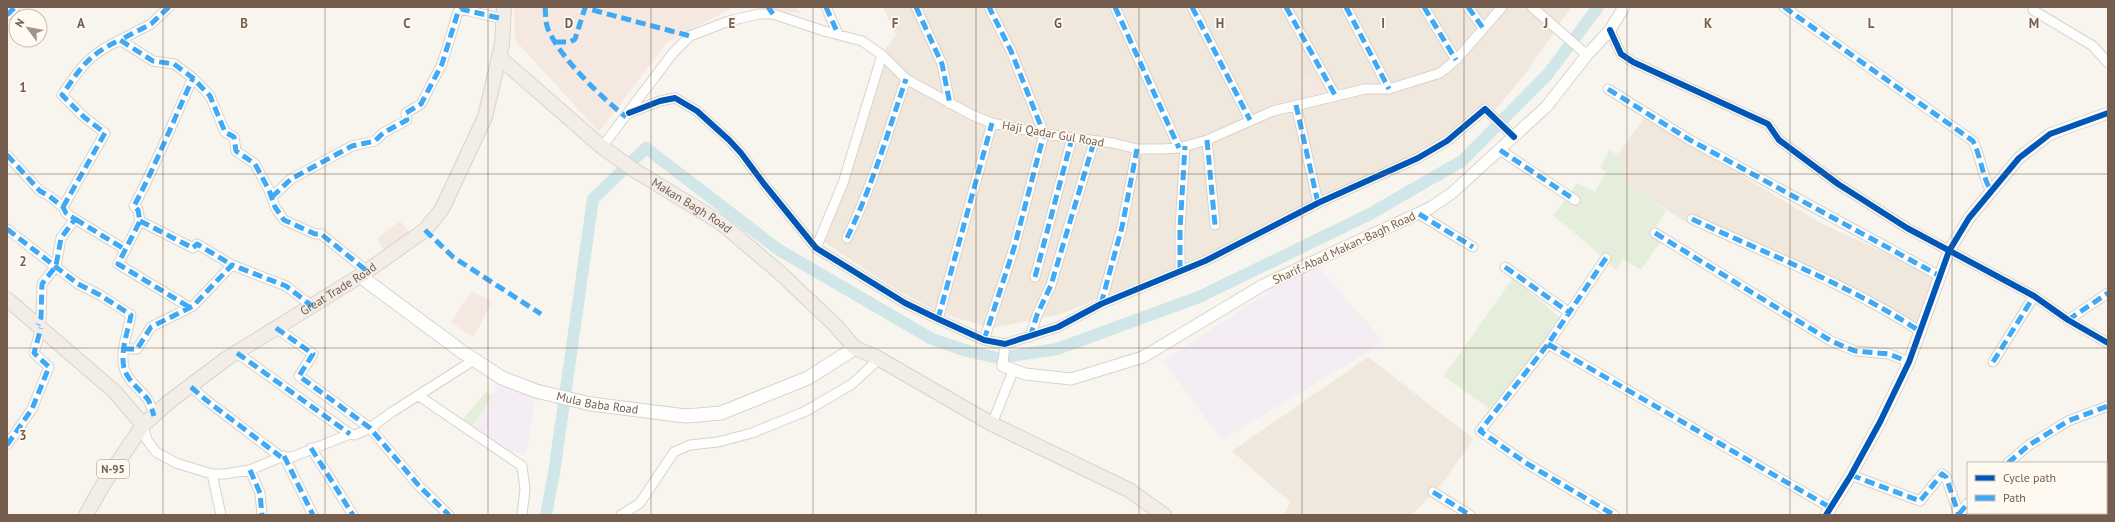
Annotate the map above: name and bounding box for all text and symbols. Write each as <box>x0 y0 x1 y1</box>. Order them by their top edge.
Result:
north arrow <box>8 8 48 48</box>
text: A <box>77 15 85 32</box>
text: B <box>240 15 248 32</box>
text: C <box>403 15 411 32</box>
text: D <box>565 15 573 32</box>
text: E <box>729 15 736 32</box>
text: F <box>892 15 899 32</box>
text: G <box>1054 15 1062 32</box>
text: H <box>1216 15 1224 32</box>
text: I <box>1381 15 1385 32</box>
text: J <box>1543 15 1548 32</box>
text: K <box>1704 15 1712 32</box>
text: L <box>1868 15 1875 32</box>
text: M <box>2029 15 2039 32</box>
text: N <box>12 16 27 29</box>
text: 1 <box>19 79 27 96</box>
street label: Haji Qadar Gul Road <box>1001 117 1105 150</box>
street label: Makan Bagh Road <box>649 175 735 236</box>
street label: Sharif-Abad Makan-Bagh Road <box>1270 208 1418 287</box>
text: 2 <box>19 253 27 270</box>
street label: Great Trade Road <box>297 259 379 318</box>
street label: Mula Baba Road <box>555 388 639 417</box>
text: 3 <box>19 427 27 444</box>
road number: N-95 <box>97 460 129 478</box>
legend <box>1967 462 2107 514</box>
text: Cycle path <box>2003 470 2056 485</box>
text: Path <box>2003 490 2026 505</box>

